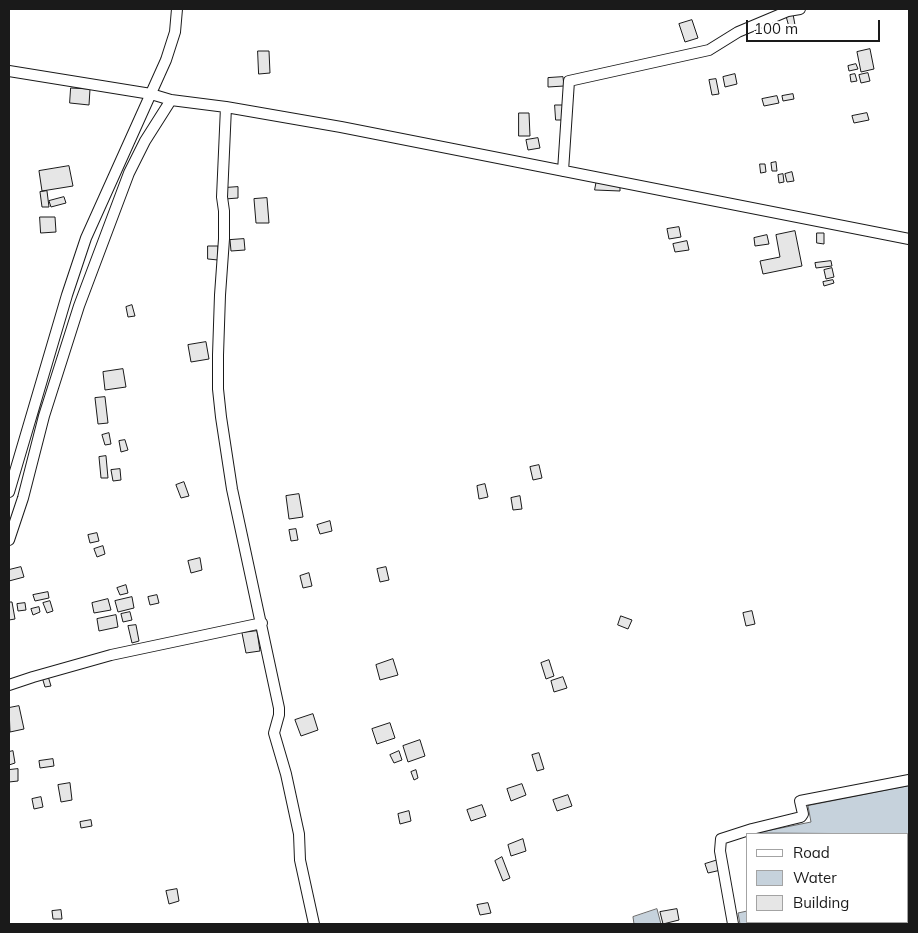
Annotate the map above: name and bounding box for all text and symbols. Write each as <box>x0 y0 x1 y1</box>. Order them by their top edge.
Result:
scale bar <box>748 10 882 42</box>
text: 100 m <box>754 19 798 38</box>
legend <box>746 833 908 923</box>
text: Road <box>793 843 830 862</box>
text: Water <box>793 868 837 887</box>
text: Building <box>793 893 849 912</box>

